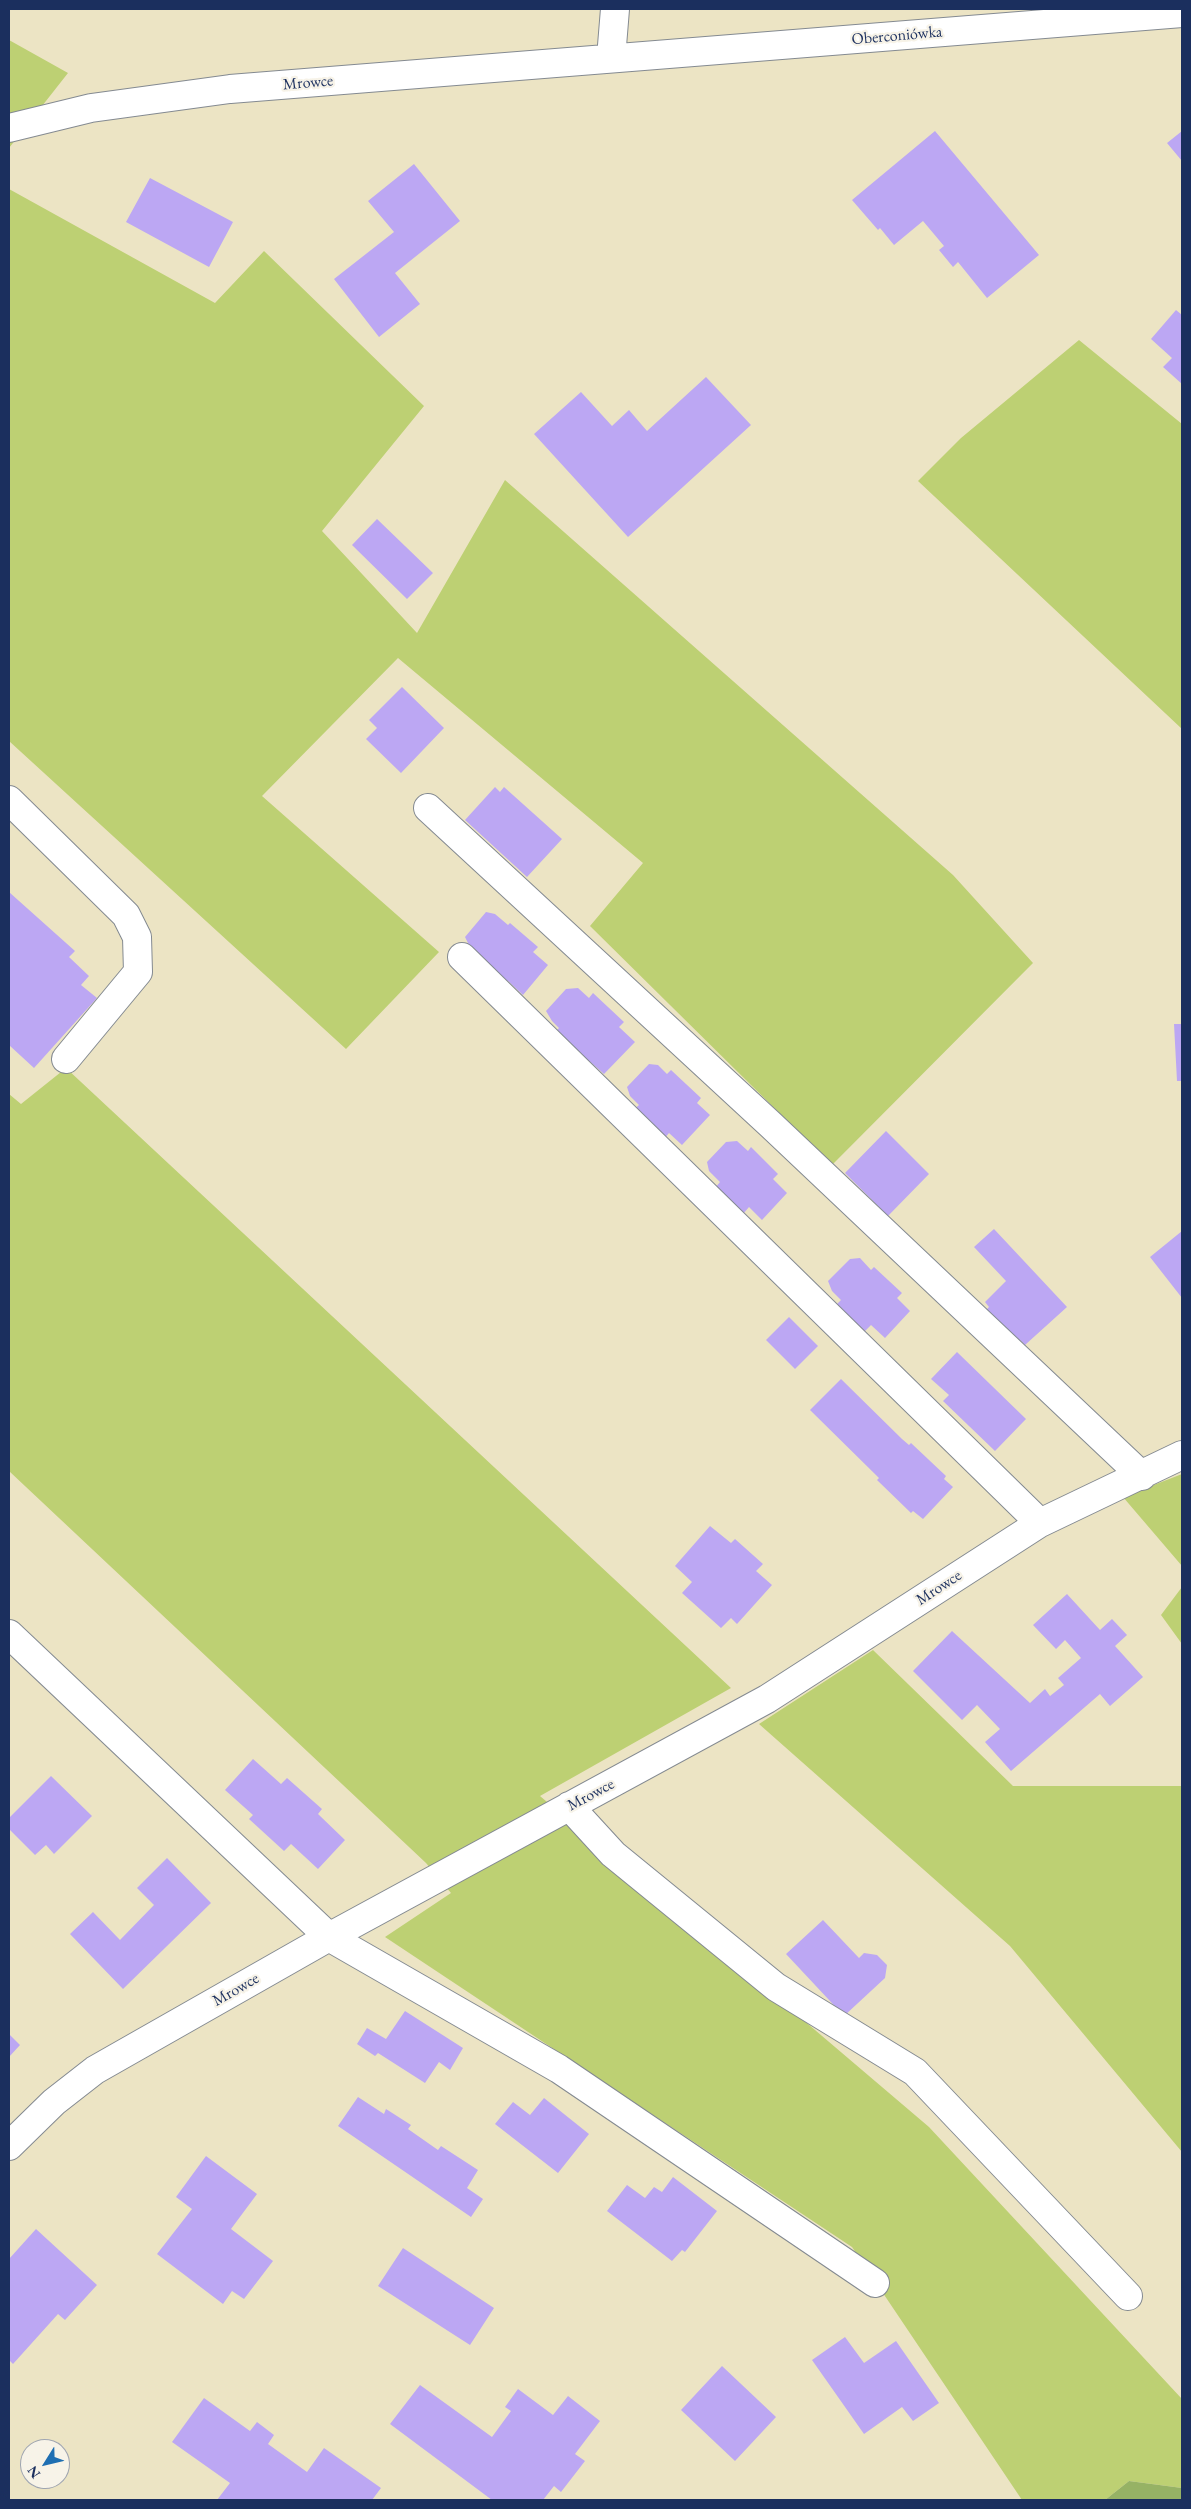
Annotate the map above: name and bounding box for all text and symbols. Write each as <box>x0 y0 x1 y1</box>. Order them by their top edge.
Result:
street label: Oberconiówka <box>851 22 943 50</box>
street label: Mrowce <box>282 71 334 95</box>
street label: Mrowce <box>913 1566 965 1610</box>
street label: Mrowce <box>564 1775 618 1815</box>
street label: Mrowce <box>209 1969 263 2011</box>
north arrow <box>20 2439 70 2489</box>
text: N <box>23 2462 44 2482</box>

